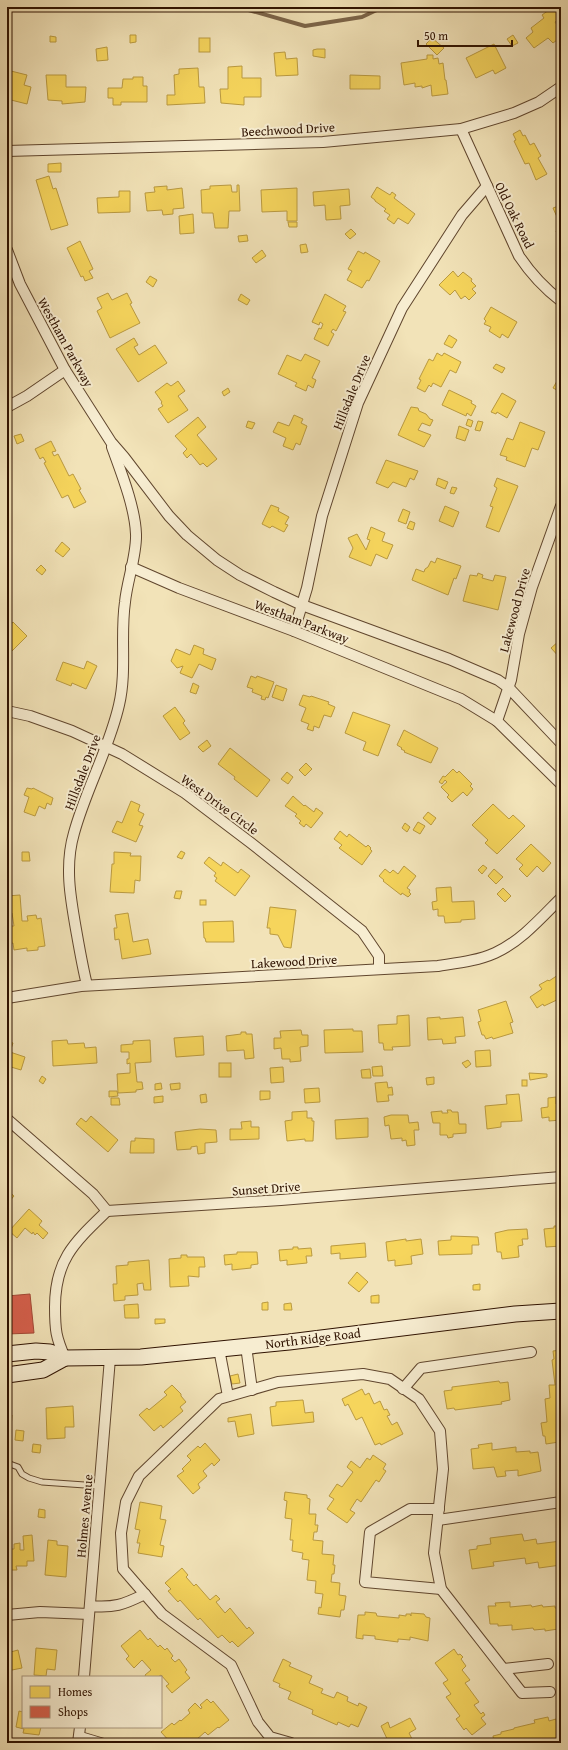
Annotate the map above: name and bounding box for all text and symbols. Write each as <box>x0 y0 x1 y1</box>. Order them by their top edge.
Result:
scale bar <box>418 22 512 48</box>
text: 50 m <box>424 27 448 44</box>
street label: Beechwood Drive <box>241 118 335 141</box>
street label: Old Oak Road <box>490 179 539 252</box>
street label: Westham Parkway <box>33 294 98 391</box>
street label: Hillsdale Drive <box>328 352 375 433</box>
street label: Lakewood Drive <box>494 566 535 654</box>
street label: Westham Parkway <box>252 595 352 648</box>
street label: Hillsdale Drive <box>59 732 106 813</box>
street label: West Drive Circle <box>177 770 263 839</box>
street label: Lakewood Drive <box>250 950 338 973</box>
street label: Sunset Drive <box>231 1177 301 1200</box>
street label: North Ridge Road <box>264 1323 362 1354</box>
street label: Holmes Avenue <box>71 1474 98 1559</box>
legend <box>22 1676 162 1728</box>
text: Homes <box>58 1683 93 1700</box>
text: Shops <box>58 1703 88 1720</box>

